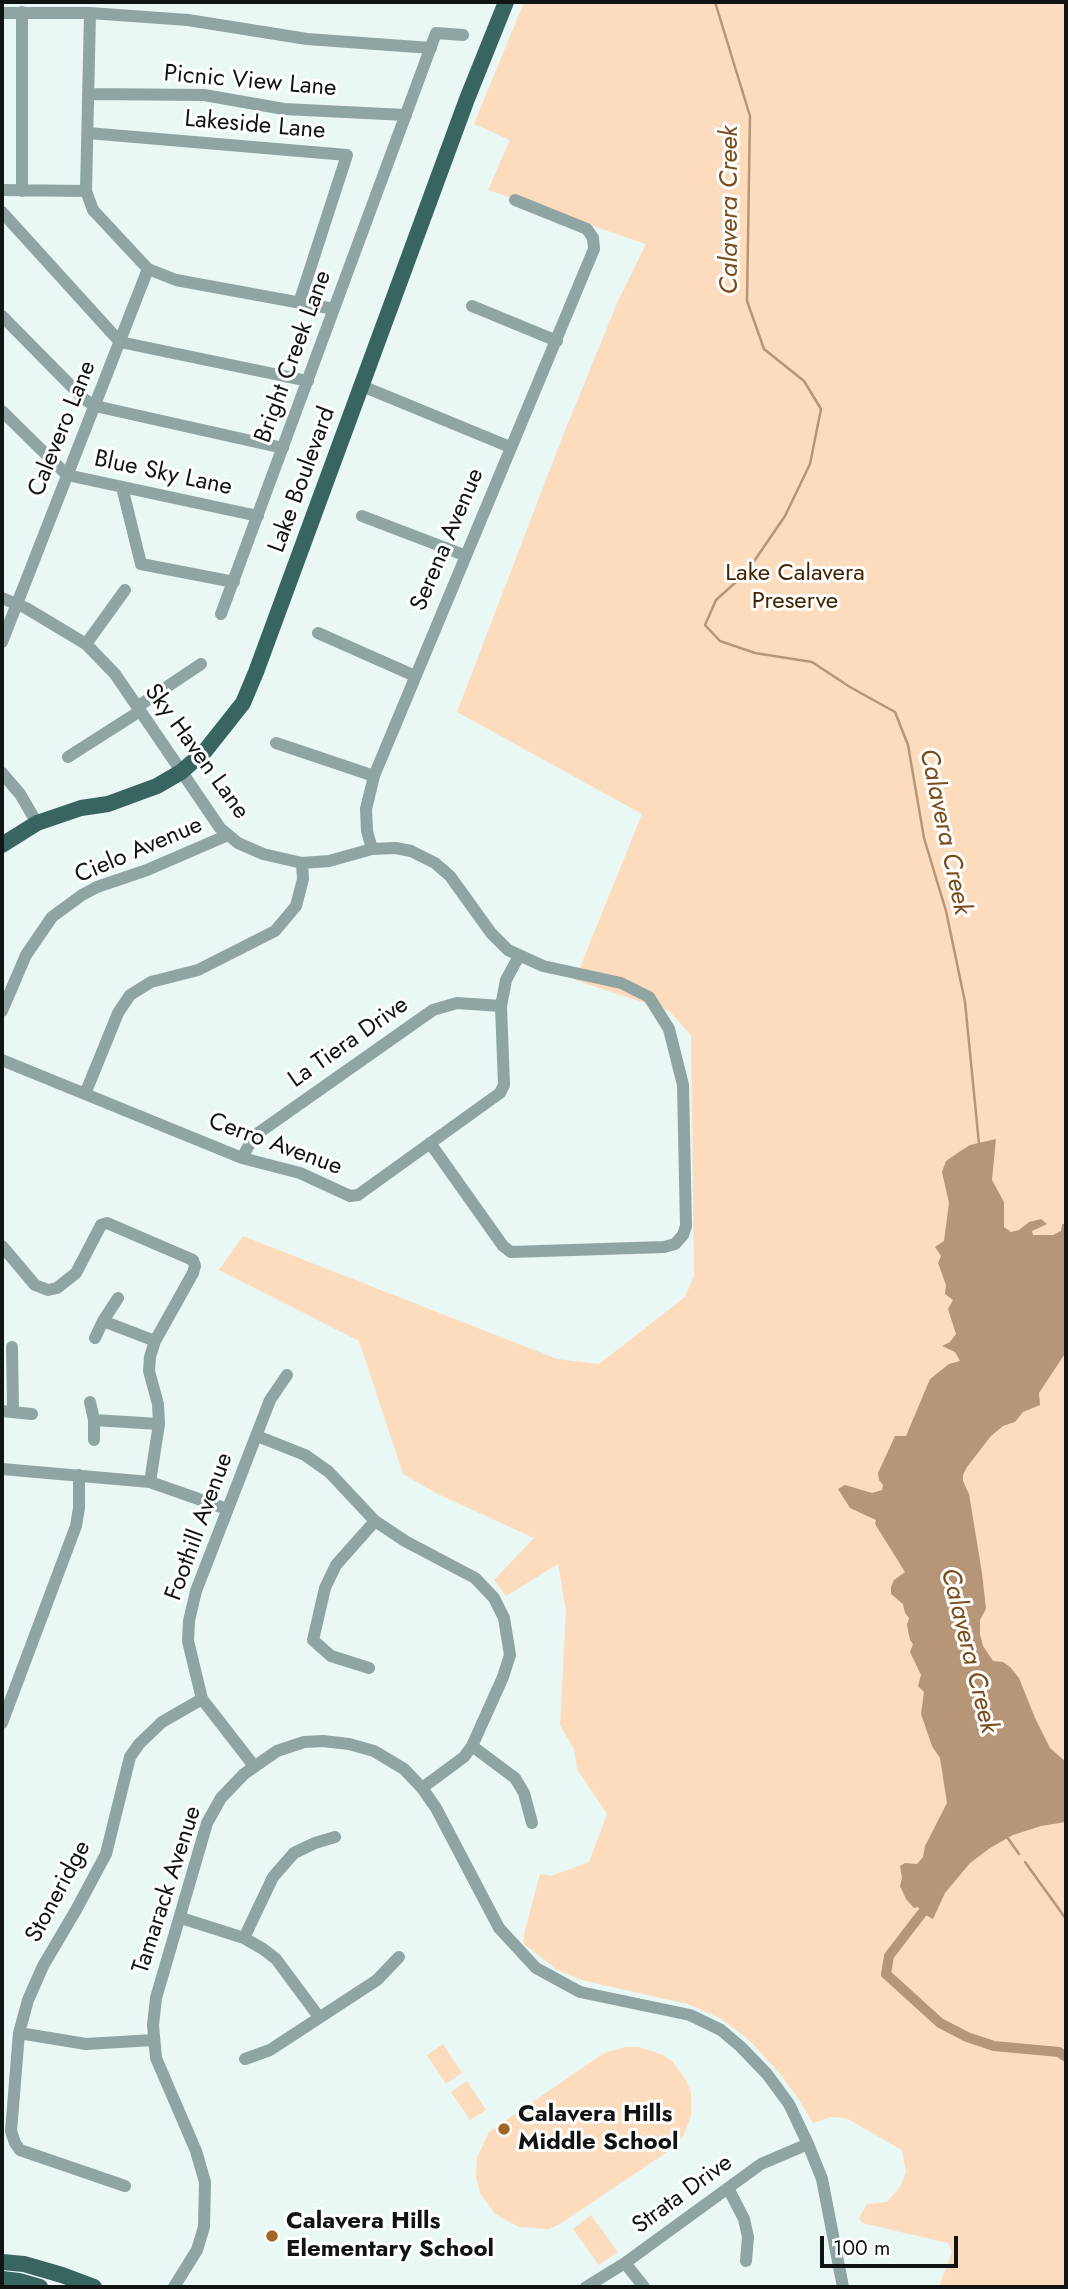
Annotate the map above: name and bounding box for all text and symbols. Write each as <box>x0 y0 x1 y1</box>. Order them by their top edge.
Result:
street label: Picnic View Lane <box>162 60 338 104</box>
street label: Lakeside Lane <box>183 105 327 147</box>
water label: Calavera Creek <box>715 126 747 294</box>
street label: Bright Creek Lane <box>249 267 339 447</box>
street label: Calevero Lane <box>23 357 103 501</box>
street label: Lake Boulevard <box>263 403 343 557</box>
street label: Blue Sky Lane <box>91 445 235 503</box>
street label: Serena Avenue <box>405 464 491 616</box>
park label: Lake Calavera Preserve <box>725 560 865 616</box>
street label: Sky Haven Lane <box>137 679 255 825</box>
water label: Calavera Creek <box>911 746 977 918</box>
street label: Cielo Avenue <box>71 811 207 891</box>
street label: La Tiera Drive <box>284 991 414 1095</box>
street label: Cerro Avenue <box>204 1108 346 1182</box>
street label: Foothill Avenue <box>160 1449 240 1605</box>
water label: Calavera Creek <box>932 1565 1004 1737</box>
street label: Tamarack Avenue <box>127 1803 209 1977</box>
street label: Stoneridge <box>20 1836 98 1948</box>
place label: Calavera Hills Middle School <box>518 2101 678 2157</box>
marker: Calavera Hills Middle School <box>496 2121 512 2137</box>
street label: Strata Drive <box>627 2149 739 2241</box>
place label: Calavera Hills Elementary School <box>286 2208 494 2264</box>
scale bar <box>823 2222 961 2266</box>
marker: Calavera Hills Elementary School <box>264 2228 280 2244</box>
text: 100 m <box>833 2233 890 2263</box>

